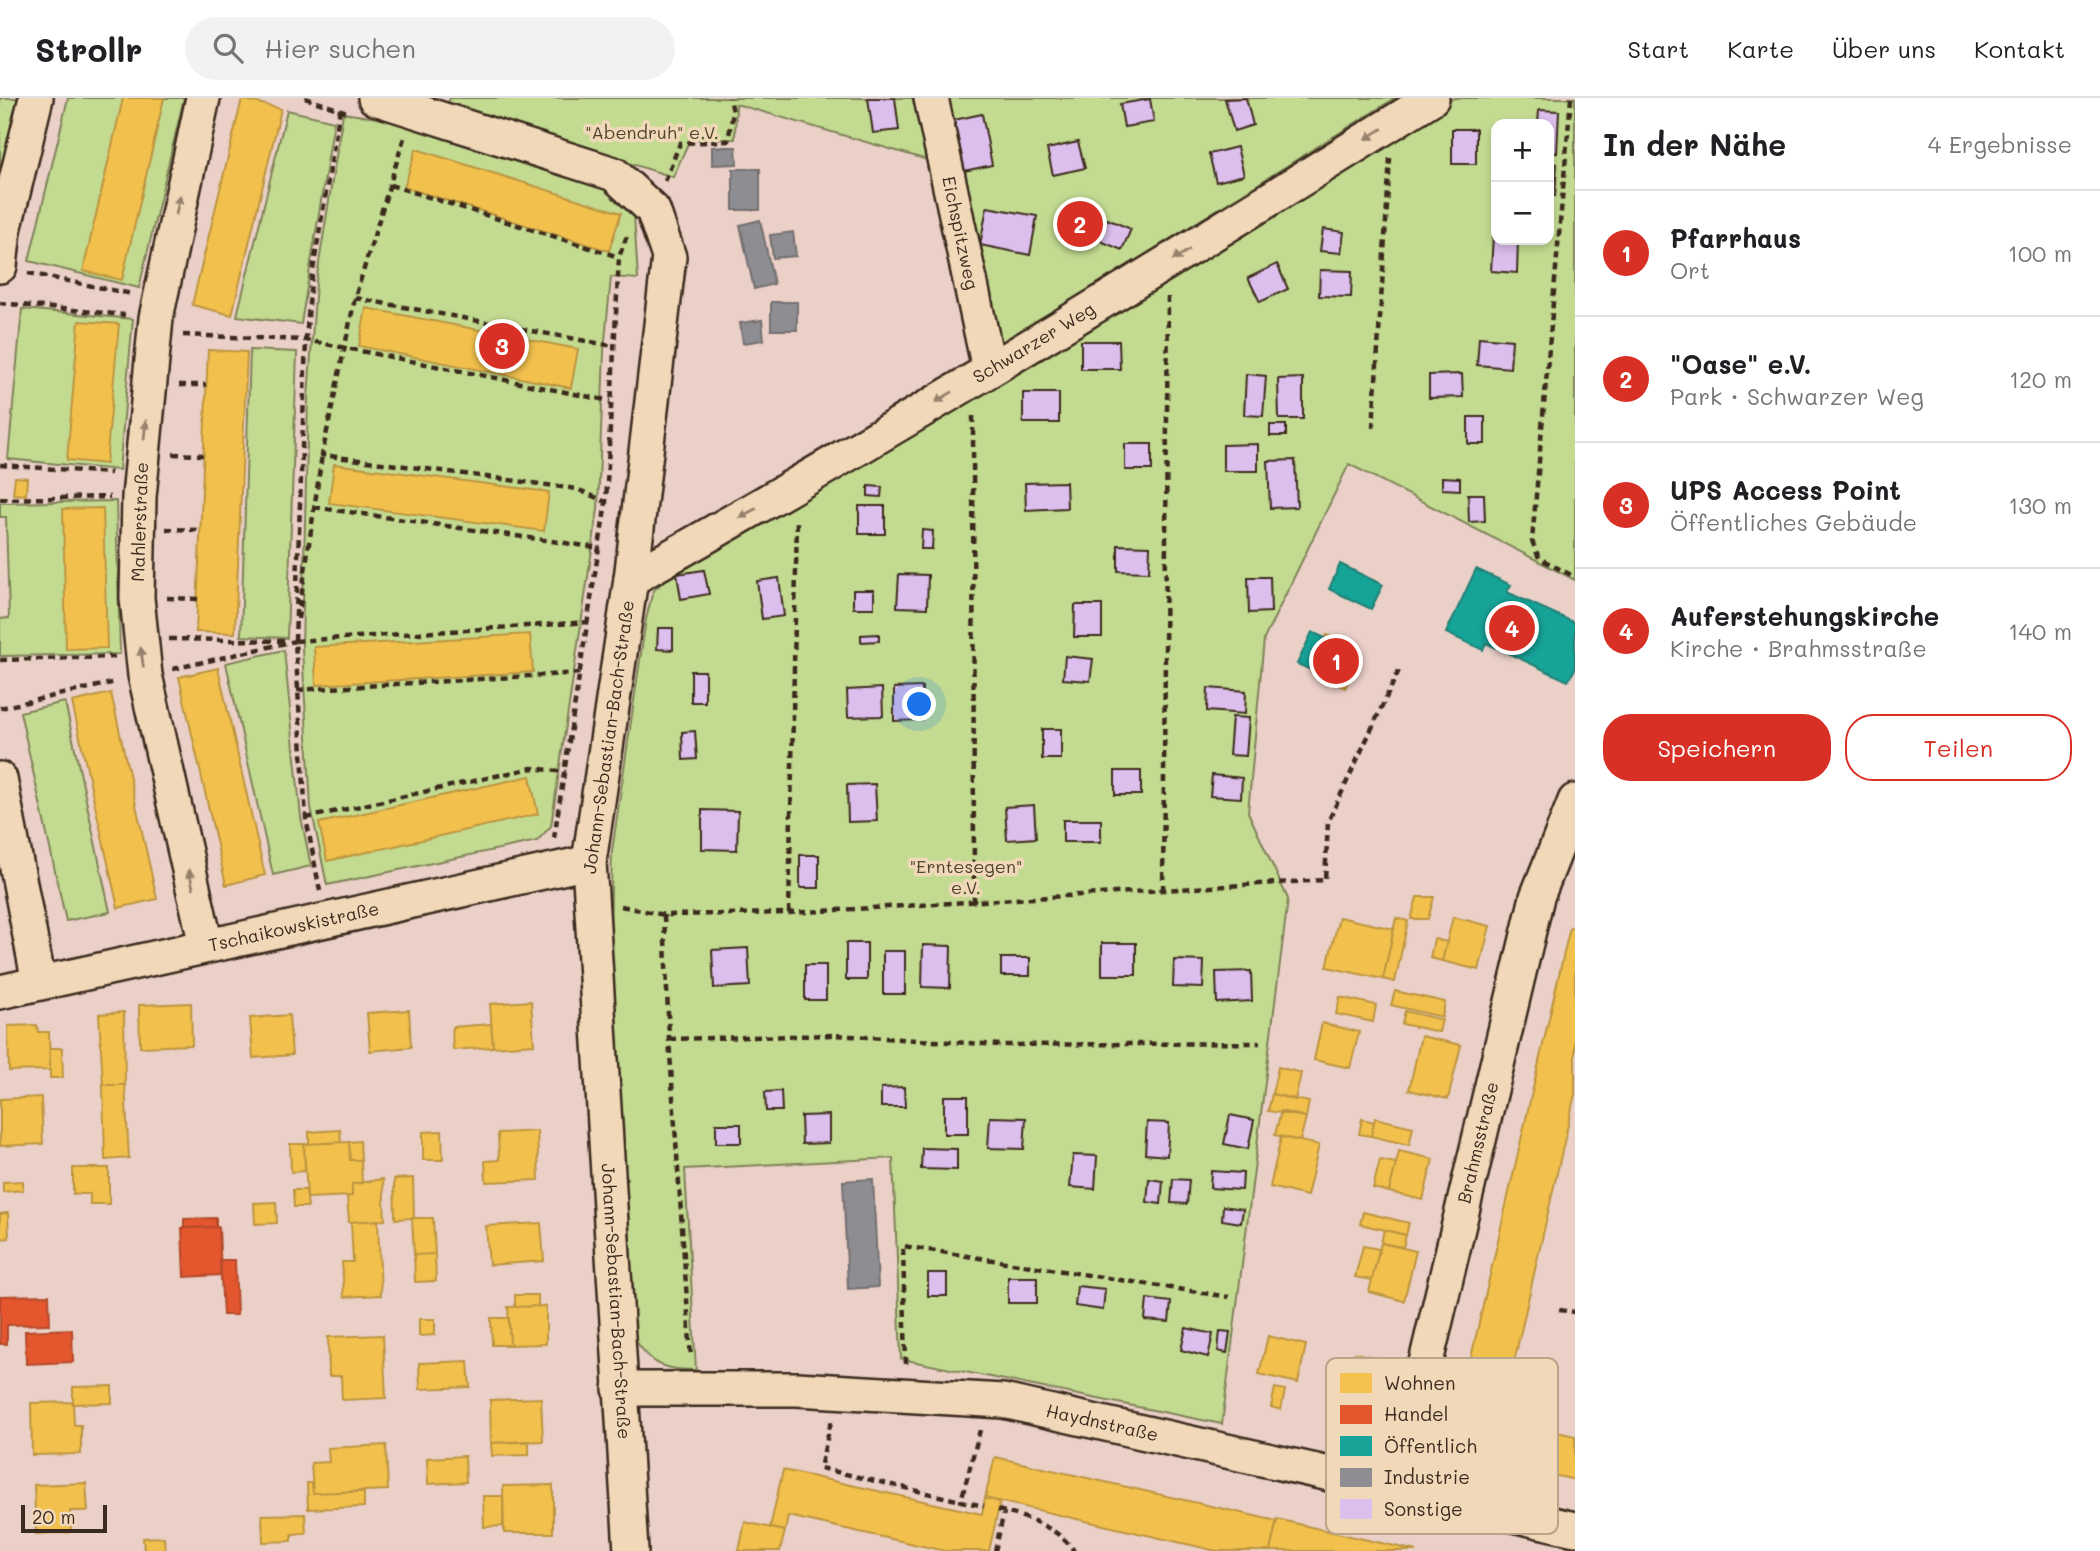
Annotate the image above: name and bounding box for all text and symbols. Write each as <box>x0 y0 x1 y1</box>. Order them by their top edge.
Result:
search box <box>185 17 675 80</box>
text: Strollr <box>35 27 143 70</box>
icon: search <box>209 29 247 67</box>
text: Hier suchen <box>265 31 416 65</box>
text: Start <box>1627 33 1689 64</box>
text: Karte <box>1727 33 1794 64</box>
text: Über uns <box>1832 33 1936 64</box>
text: Kontakt <box>1974 33 2065 64</box>
map controls <box>1491 119 1554 245</box>
button: + <box>1491 119 1554 182</box>
park label: "Abendruh" e.V. <box>585 120 719 144</box>
text: In der Nähe <box>1603 124 1786 164</box>
one-way arrow <box>1364 128 1384 141</box>
text: 4 Ergebnisse <box>1928 129 2072 159</box>
street label: Eichspitzweg <box>937 174 985 292</box>
button: − <box>1491 182 1554 245</box>
one-way arrow <box>173 194 184 216</box>
pin: 2 <box>1057 198 1103 250</box>
text: Pfarrhaus <box>1670 221 1801 255</box>
text: 1 <box>1621 238 1631 268</box>
text: 100 m <box>2008 238 2072 268</box>
one-way arrow <box>1171 248 1191 261</box>
text: Ort <box>1670 255 1710 285</box>
street label: Schwarzer Weg <box>968 296 1099 388</box>
pin: 3 <box>479 320 525 372</box>
text: "Oase" e.V. <box>1670 347 1811 381</box>
text: 2 <box>1620 364 1632 394</box>
text: 120 m <box>2009 364 2072 394</box>
text: Park · Schwarzer Weg <box>1670 381 1924 411</box>
one-way arrow <box>934 390 953 403</box>
one-way arrow <box>139 418 150 440</box>
street label: Mahlerstraße <box>125 462 153 582</box>
text: UPS Access Point <box>1670 473 1901 507</box>
text: 3 <box>1619 490 1633 520</box>
text: 130 m <box>2008 490 2072 520</box>
one-way arrow <box>739 507 758 519</box>
text: Öffentliches Gebäude <box>1670 507 1917 537</box>
street label: Johann-Sebastian-Bach-Straße <box>577 599 639 875</box>
text: Auferstehungskirche <box>1670 599 1939 633</box>
pin: 4 <box>1489 602 1535 654</box>
text: 4 <box>1619 616 1633 646</box>
text: 140 m <box>2008 616 2072 646</box>
text: Kirche · Brahmsstraße <box>1670 633 1927 663</box>
pin: 1 <box>1313 635 1359 687</box>
one-way arrow <box>137 645 148 667</box>
your location <box>902 687 936 721</box>
button: Speichern <box>1603 714 1831 781</box>
button: Teilen <box>1845 714 2072 781</box>
park label: "Erntesegen" e.V. <box>910 854 1022 899</box>
one-way arrow <box>186 868 197 890</box>
street label: Tschaikowskistraße <box>206 896 381 957</box>
street label: Brahmsstraße <box>1451 1079 1503 1206</box>
street label: Johann-Sebastian-Bach-Straße <box>596 1163 637 1440</box>
legend <box>1326 1358 1558 1534</box>
text: Wohnen <box>1384 1370 1455 1395</box>
street label: Haydnstraße <box>1044 1398 1161 1446</box>
text: Handel <box>1384 1401 1449 1426</box>
text: Öffentlich <box>1384 1433 1477 1458</box>
text: Industrie <box>1384 1464 1470 1489</box>
text: Sonstige <box>1384 1496 1463 1521</box>
scale bar <box>21 1502 107 1534</box>
text: 20 m <box>32 1504 76 1529</box>

